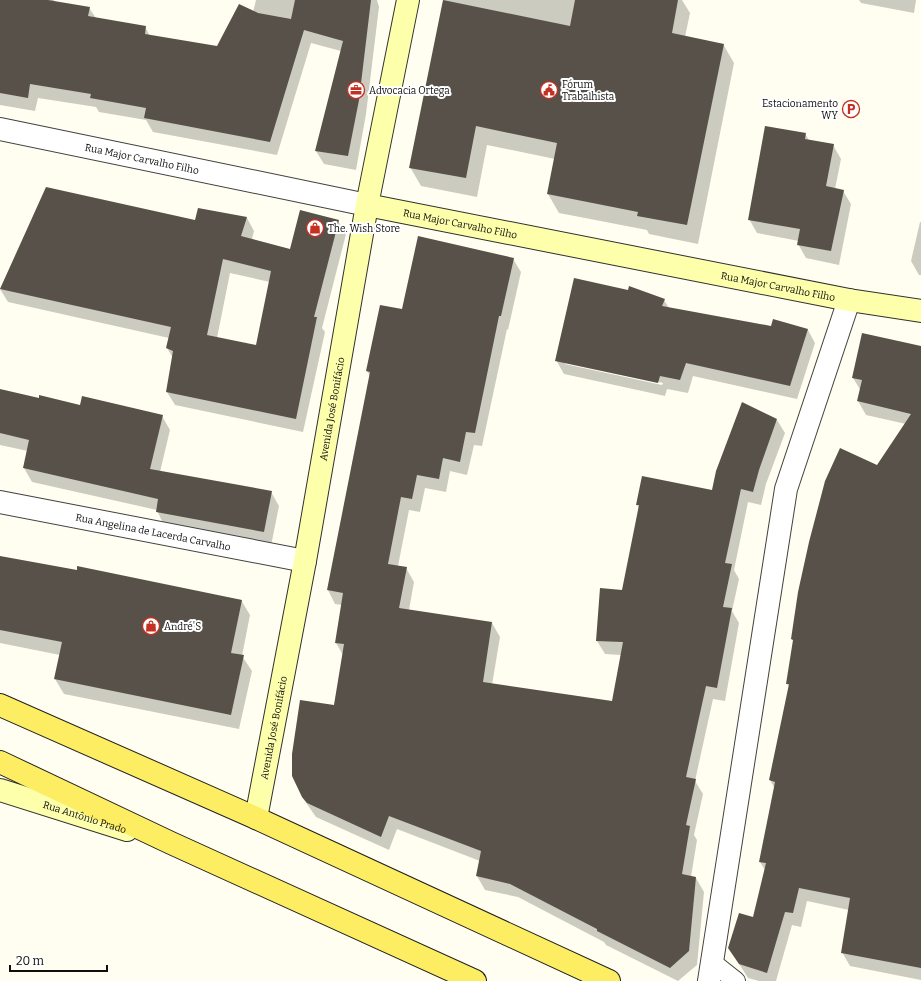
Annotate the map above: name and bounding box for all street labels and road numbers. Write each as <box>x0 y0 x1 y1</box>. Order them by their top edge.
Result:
street label: Rua Major Carvalho Filho <box>84 142 200 177</box>
street label: Rua Major Carvalho Filho <box>402 207 518 242</box>
street label: Rua Major Carvalho Filho <box>720 270 836 304</box>
street label: Avenida José Bonifácio <box>318 356 347 462</box>
street label: Rua Angelina de Lacerda Carvalho <box>74 512 232 554</box>
street label: Avenida José Bonifácio <box>258 675 290 781</box>
street label: Rua Antônio Prado <box>41 799 128 837</box>

